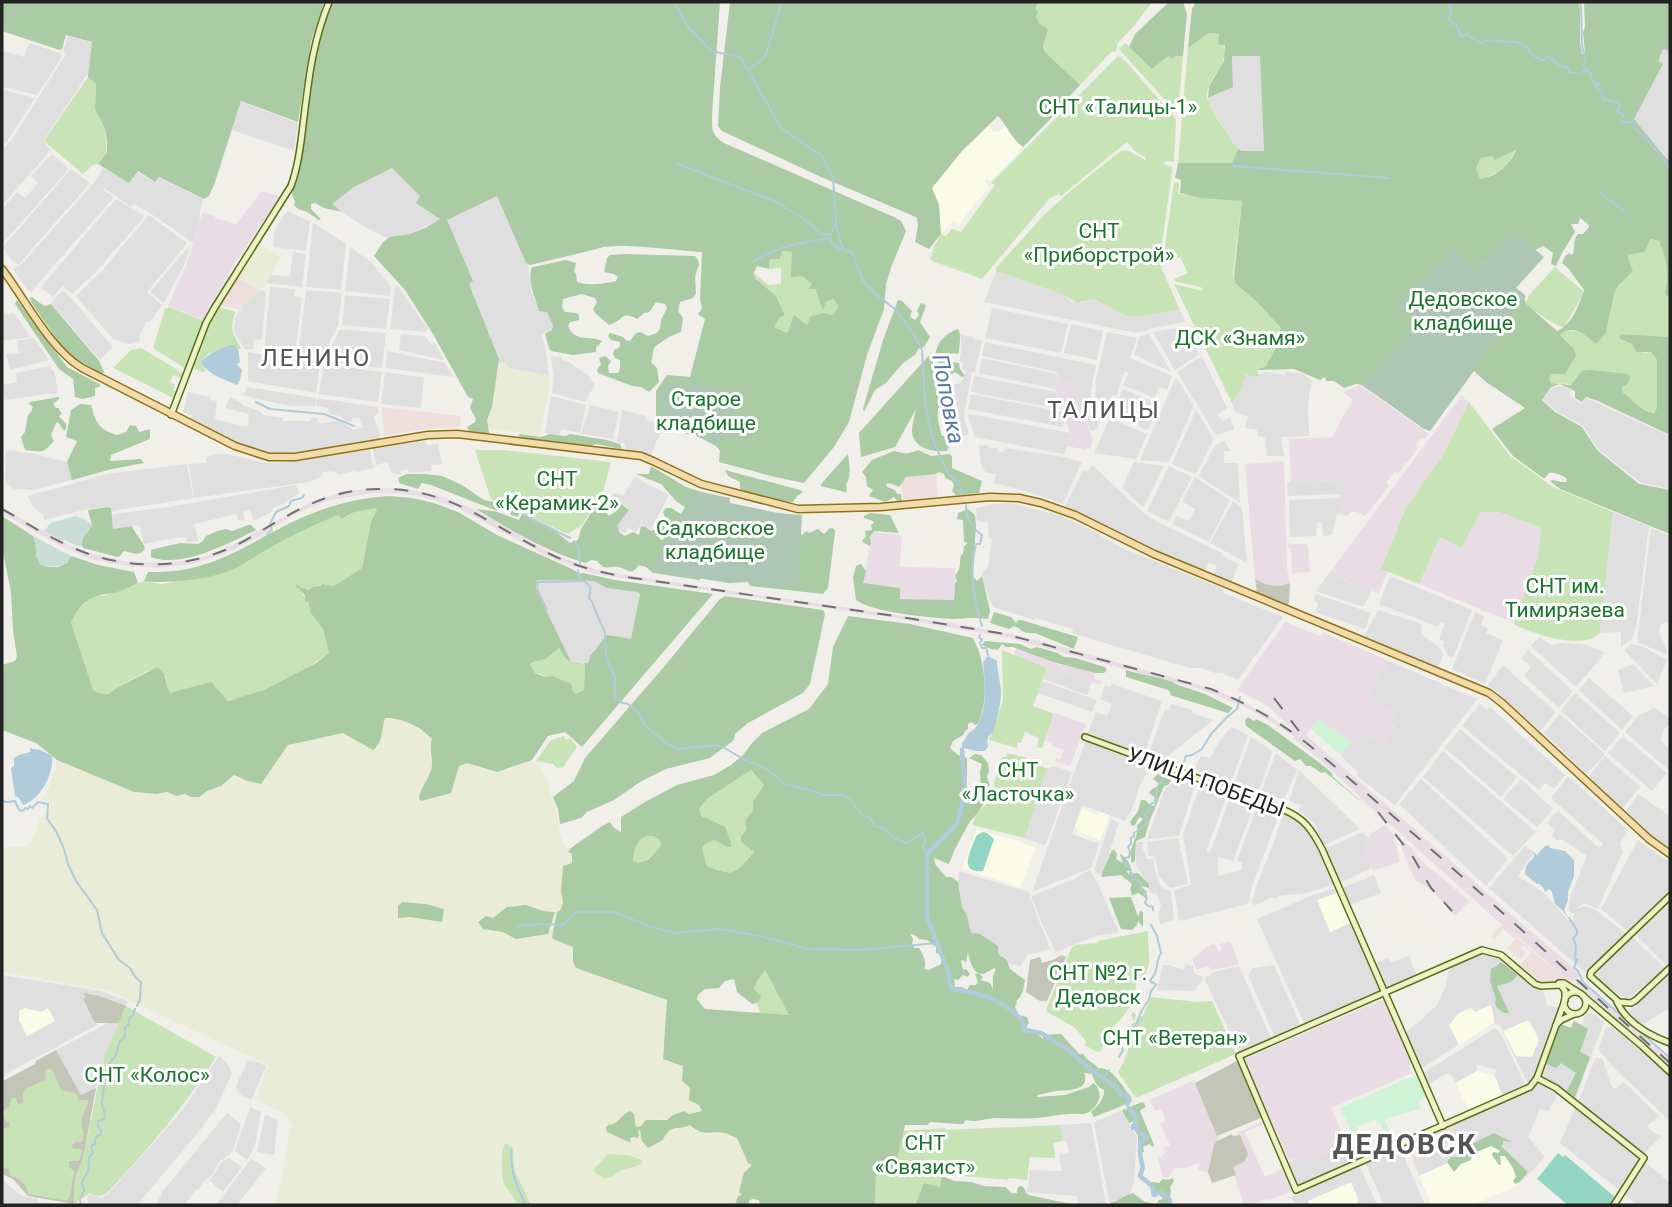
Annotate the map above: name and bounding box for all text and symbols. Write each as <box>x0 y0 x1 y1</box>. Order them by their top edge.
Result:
park label: СНТ «Талицы-1» <box>1039 95 1198 119</box>
park label: СНТ «Приборстрой» <box>1024 219 1175 267</box>
park label: Дедовское кладбище <box>1409 287 1517 335</box>
park label: ДСК «Знамя» <box>1175 326 1306 350</box>
district label: ЛЕНИНО <box>261 344 371 372</box>
water label: Поповка <box>926 352 970 446</box>
park label: Старое кладбище <box>656 387 756 435</box>
district label: ТАЛИЦЫ <box>1047 396 1161 424</box>
park label: СНТ «Керамик-2» <box>495 467 619 515</box>
park label: Садковское кладбище <box>656 516 774 564</box>
park label: СНТ им. Тимирязева <box>1505 574 1625 622</box>
street label: УЛИЦА ПОБЕДЫ <box>1124 742 1288 822</box>
park label: СНТ «Ласточка» <box>962 758 1075 806</box>
park label: СНТ №2 г. Дедовск <box>1049 961 1147 1009</box>
park label: СНТ «Ветеран» <box>1102 1026 1248 1050</box>
park label: СНТ «Колос» <box>84 1063 210 1087</box>
district label: ДЕДОВСК <box>1333 1128 1477 1161</box>
park label: СНТ «Связист» <box>875 1131 976 1179</box>

